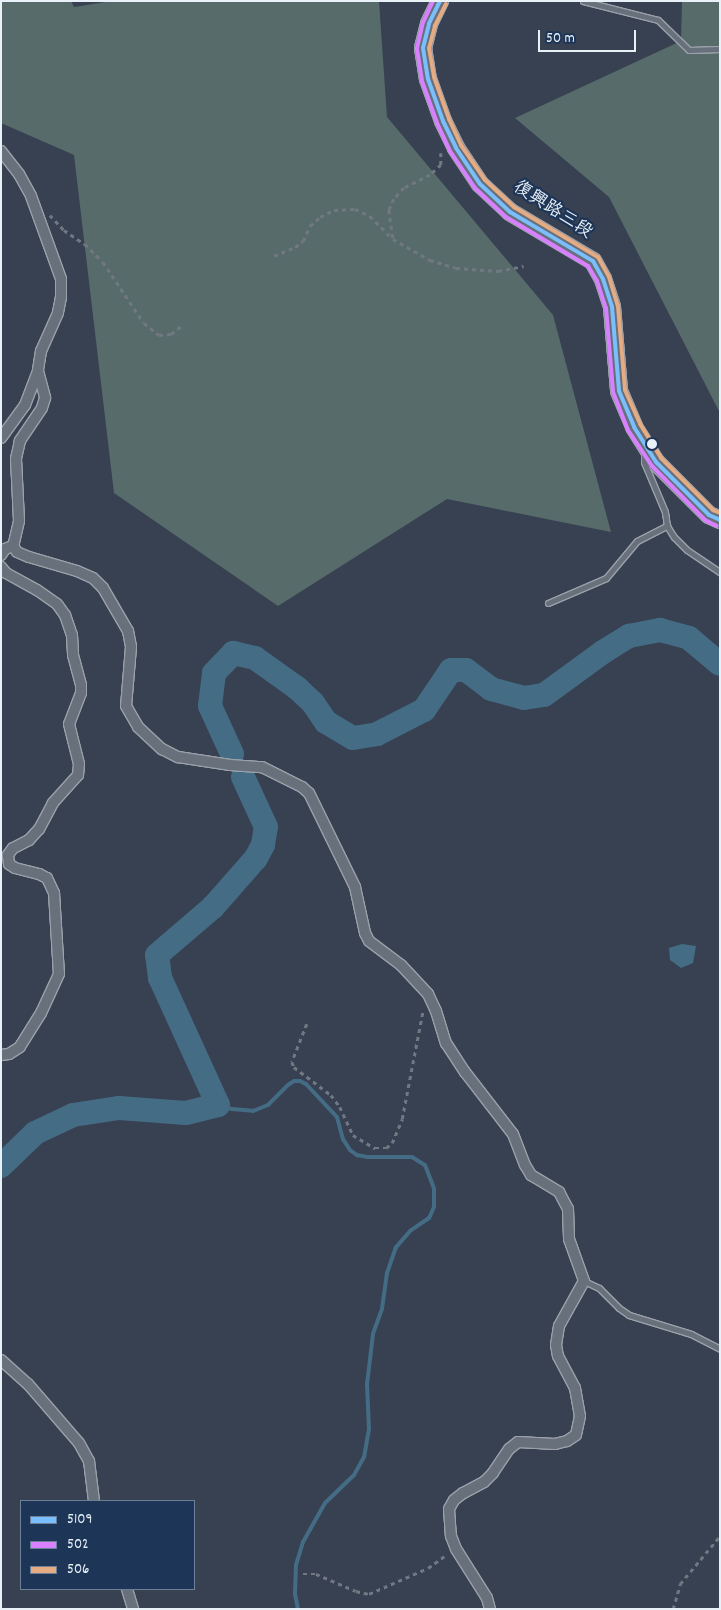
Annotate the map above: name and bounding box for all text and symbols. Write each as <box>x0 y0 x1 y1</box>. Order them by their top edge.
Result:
scale bar <box>541 20 638 52</box>
text: 50 m <box>546 28 575 50</box>
street label: 復興路三段 <box>508 177 596 245</box>
unlabelled marker <box>647 439 657 449</box>
legend <box>20 1500 195 1590</box>
text: 5109 <box>67 1509 92 1531</box>
text: 502 <box>67 1534 89 1556</box>
text: 506 <box>67 1559 89 1581</box>

